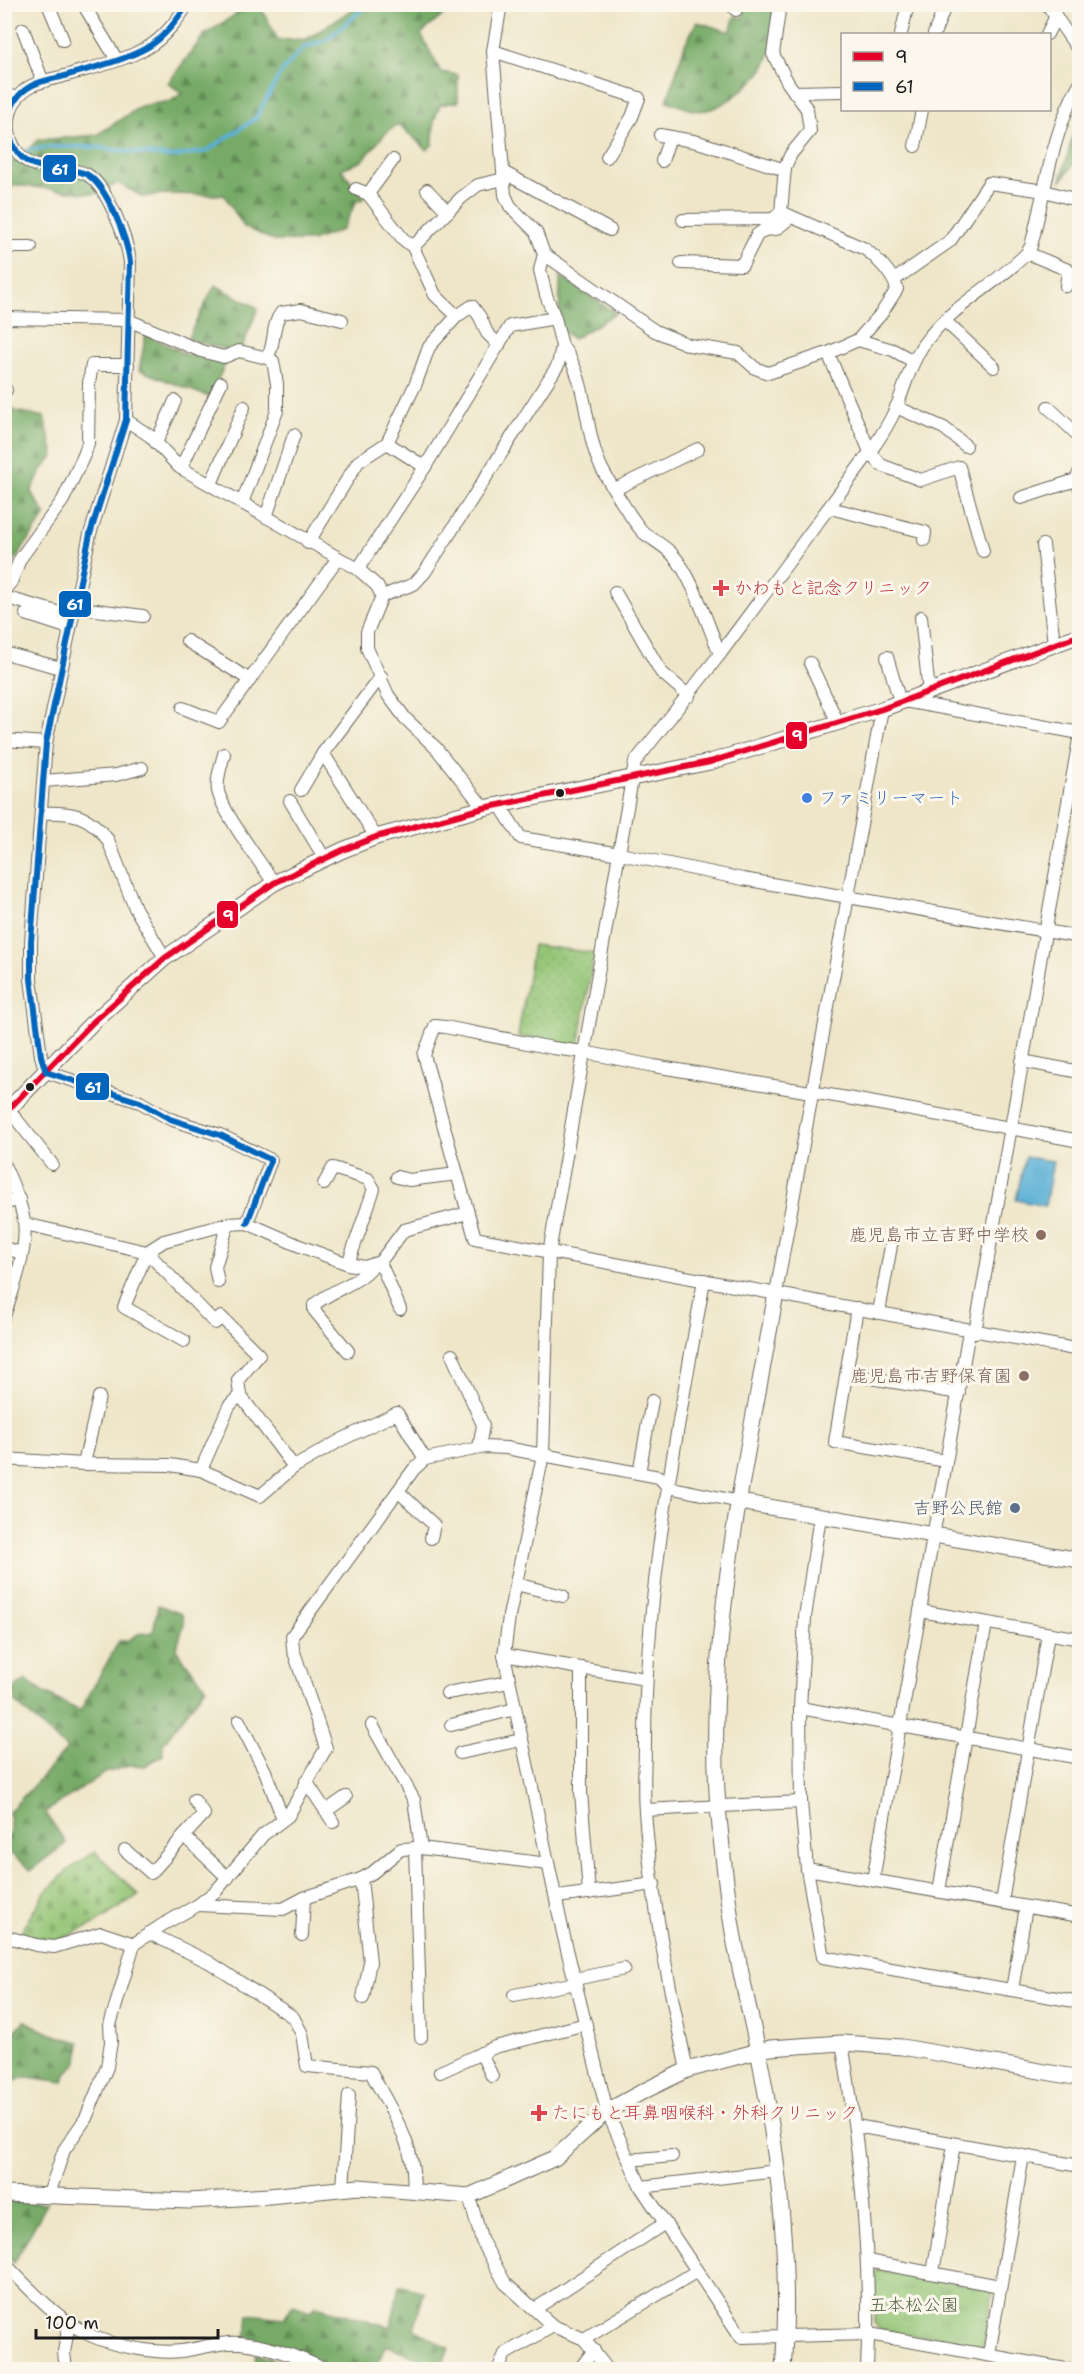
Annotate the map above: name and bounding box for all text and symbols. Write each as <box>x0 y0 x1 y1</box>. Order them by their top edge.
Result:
legend <box>841 33 1051 111</box>
text: 9 <box>895 45 908 69</box>
text: 61 <box>895 75 914 99</box>
line badge: 61 <box>42 154 77 183</box>
text: 61 <box>51 159 69 180</box>
place label: かわもと記念クリニック <box>734 576 932 600</box>
marker: かわもと記念クリニック <box>712 579 730 597</box>
line badge: 61 <box>58 590 92 618</box>
text: 61 <box>66 594 84 615</box>
line badge: 9 <box>785 721 808 750</box>
text: 9 <box>791 725 803 746</box>
place label: ファミリーマート <box>819 786 963 810</box>
unlabelled marker <box>554 787 566 799</box>
marker: ファミリーマート <box>800 791 814 805</box>
line badge: 9 <box>216 900 239 929</box>
text: 9 <box>222 905 234 926</box>
line badge: 61 <box>75 1072 110 1101</box>
text: 61 <box>84 1077 102 1098</box>
unlabelled marker <box>24 1081 36 1093</box>
place label: 鹿児島市立吉野中学校 <box>849 1223 1029 1247</box>
marker: 鹿児島市立吉野中学校 <box>1034 1228 1048 1242</box>
place label: 鹿児島市吉野保育園 <box>850 1364 1012 1388</box>
marker: 鹿児島市吉野保育園 <box>1017 1369 1031 1383</box>
place label: 吉野公民館 <box>913 1496 1003 1520</box>
marker: 吉野公民館 <box>1008 1501 1022 1515</box>
place label: たにもと耳鼻咽喉科・外科クリニック <box>552 2101 858 2125</box>
marker: たにもと耳鼻咽喉科・外科クリニック <box>530 2104 548 2122</box>
park label: 五本松公園 <box>869 2293 959 2317</box>
scale bar <box>36 2302 218 2340</box>
text: 100 m <box>45 2311 99 2335</box>

